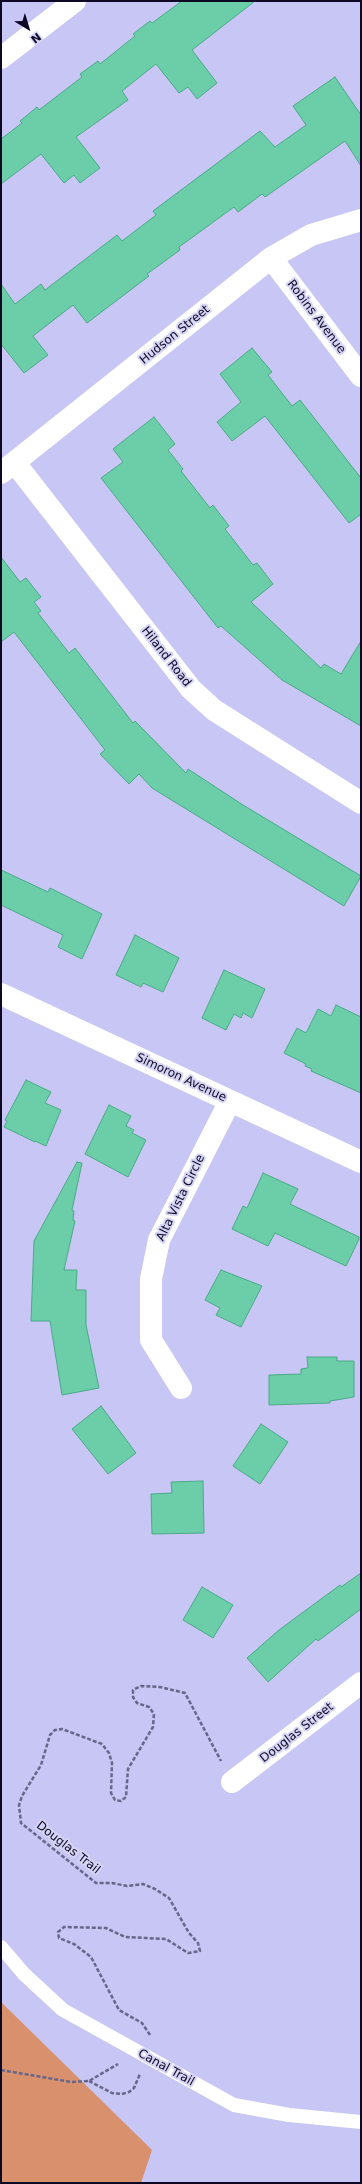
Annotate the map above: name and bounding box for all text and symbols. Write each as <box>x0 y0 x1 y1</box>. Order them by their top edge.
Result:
north arrow <box>8 8 48 48</box>
text: N <box>28 30 43 46</box>
street label: Robins Avenue <box>284 277 348 357</box>
street label: Hudson Street <box>137 302 213 368</box>
street label: Hiland Road <box>138 624 194 690</box>
street label: Simoron Avenue <box>134 1051 228 1105</box>
street label: Alta Vista Circle <box>154 1152 208 1244</box>
street label: Douglas Street <box>257 1700 337 1766</box>
street label: Douglas Trail <box>33 1819 103 1877</box>
street label: Canal Trail <box>135 2047 197 2089</box>

